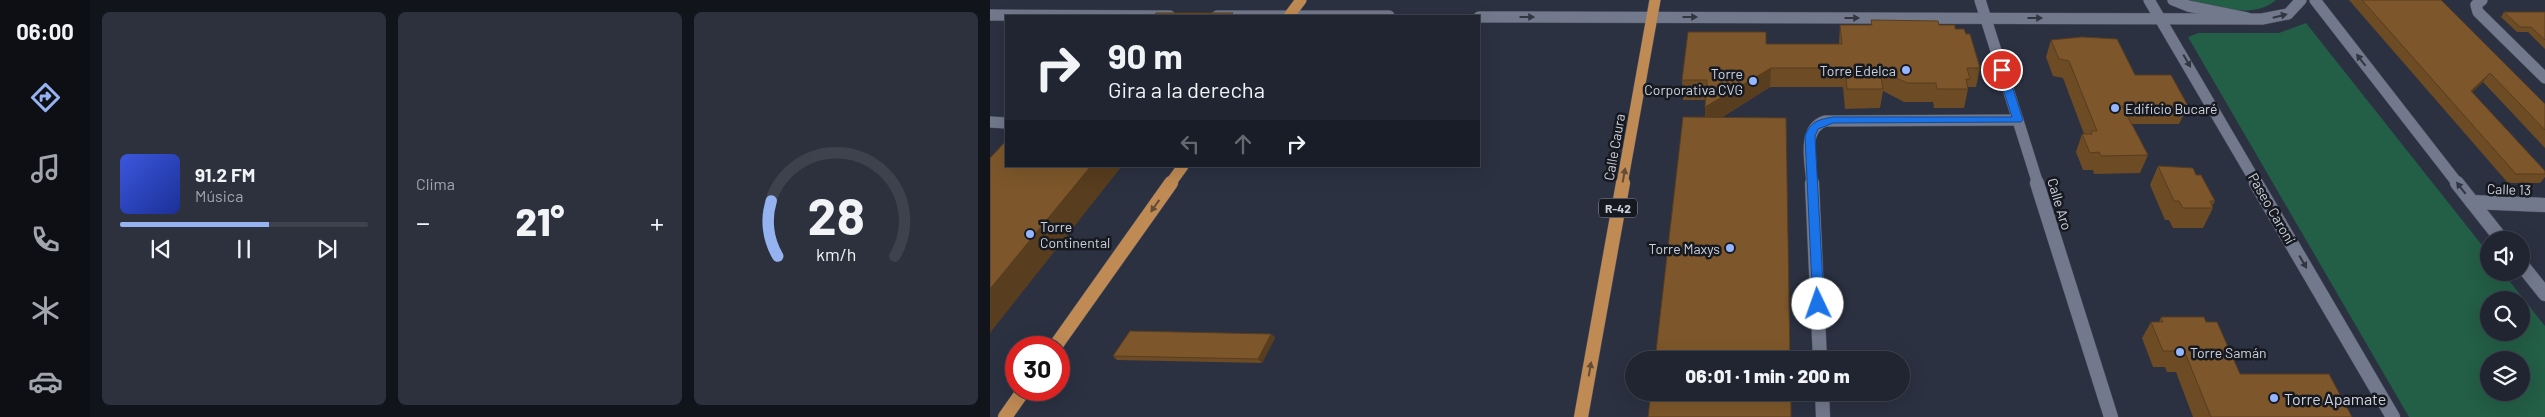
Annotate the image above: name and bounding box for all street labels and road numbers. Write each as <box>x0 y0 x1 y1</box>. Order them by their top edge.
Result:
street label: Calle Caura <box>1600 112 1628 182</box>
street label: Paseo Caroní <box>2245 170 2299 246</box>
street label: Calle Aro <box>2044 176 2076 232</box>
street label: Calle 13 <box>2487 180 2531 198</box>
road number: R-42 <box>1599 198 1637 218</box>

